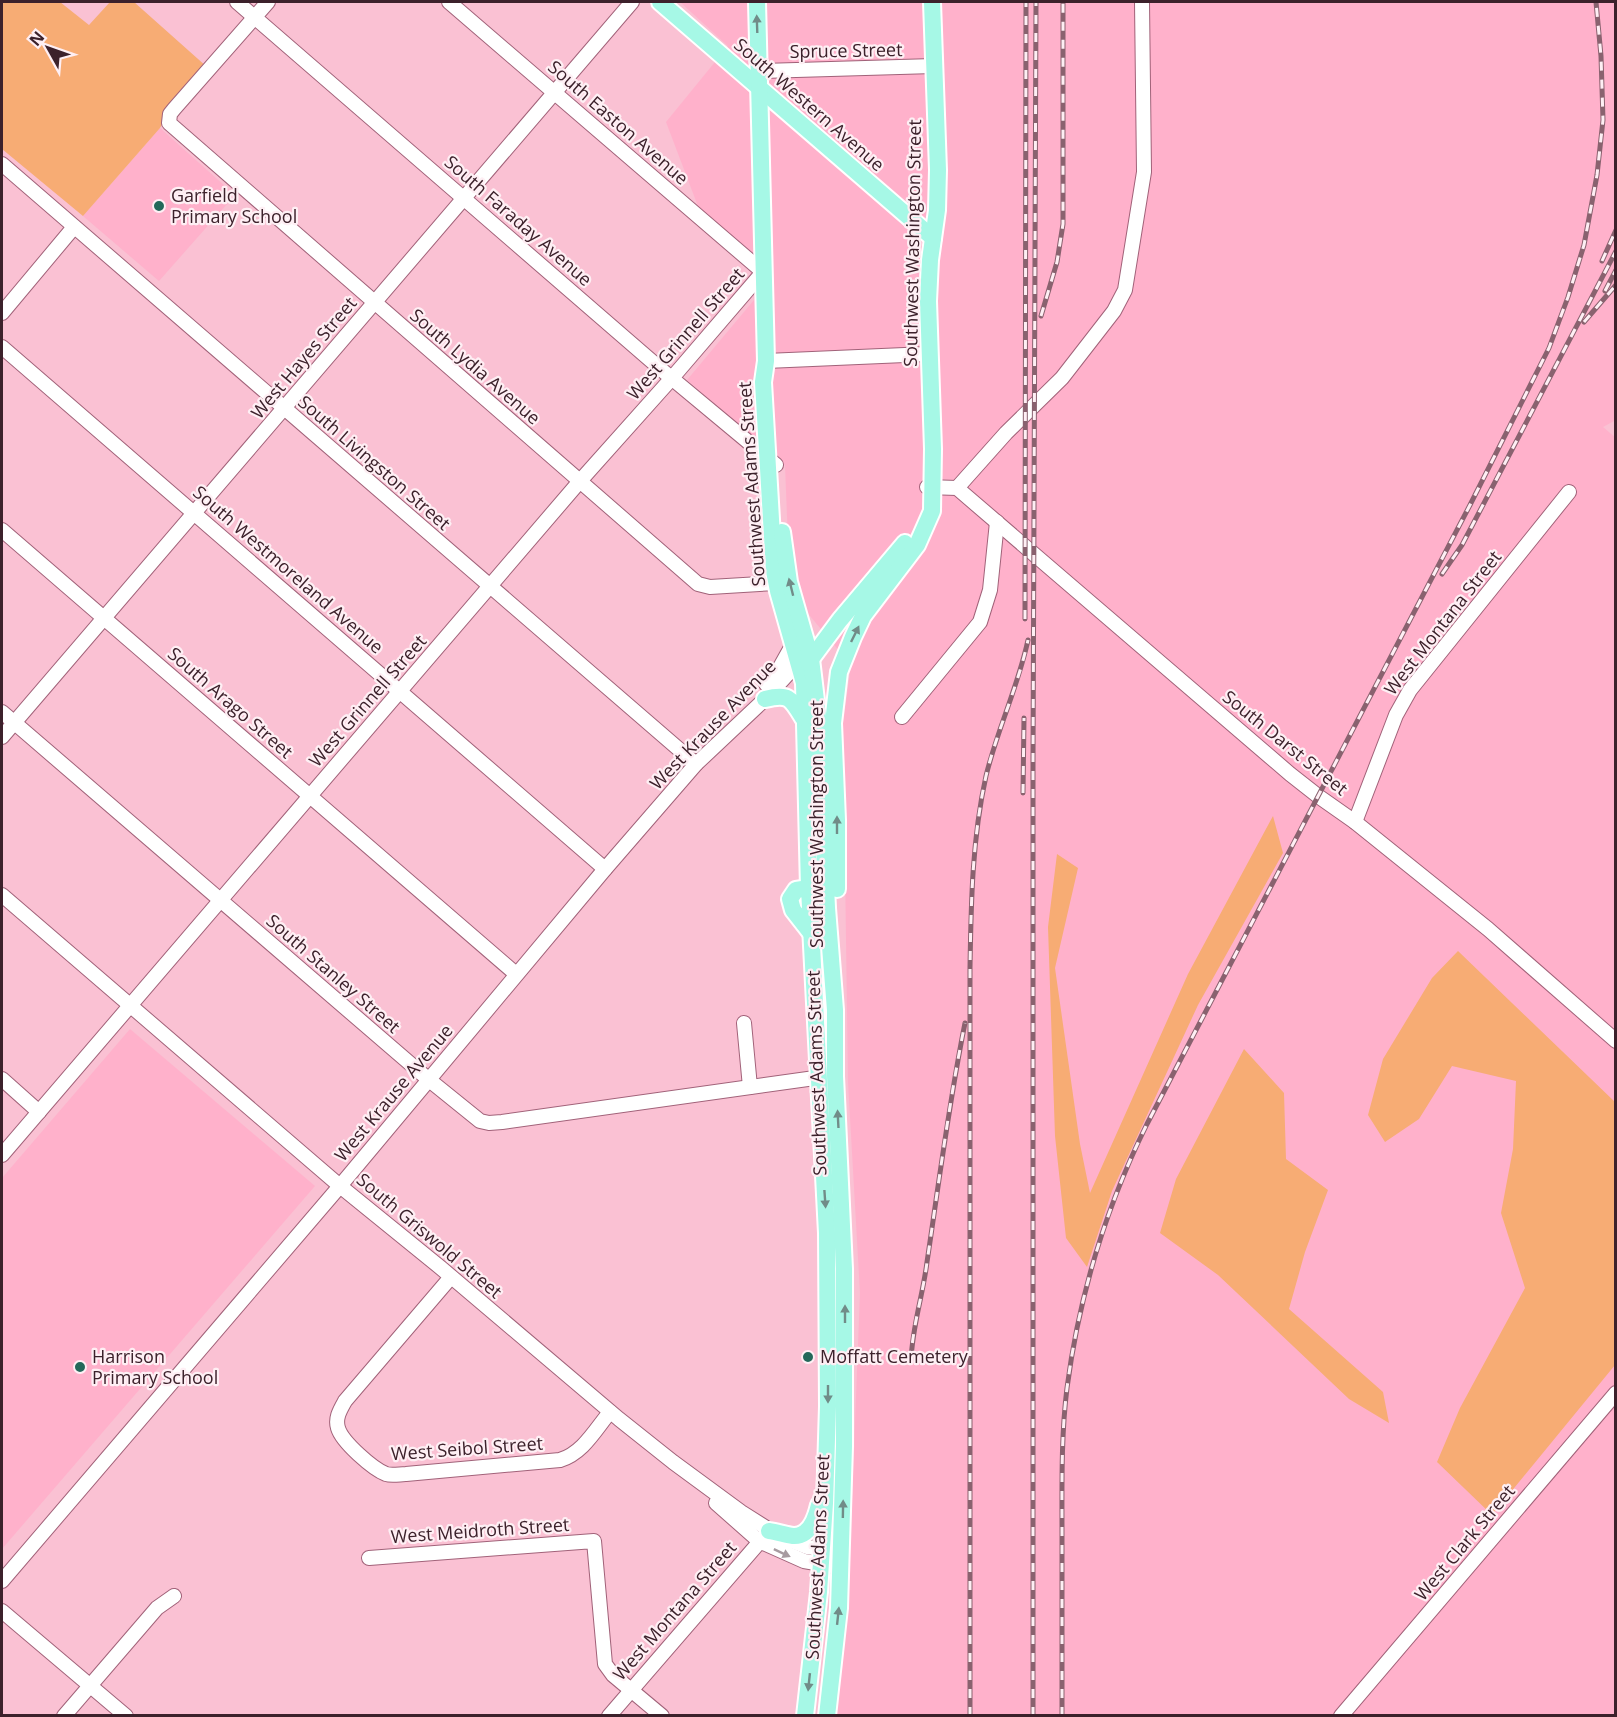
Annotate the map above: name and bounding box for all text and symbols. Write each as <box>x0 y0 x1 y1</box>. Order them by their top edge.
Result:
one-way arrow <box>753 15 762 34</box>
north arrow <box>18 18 78 78</box>
text: N <box>24 26 49 50</box>
street label: South Western Avenue <box>730 32 890 176</box>
street label: Spruce Street <box>789 37 903 63</box>
street label: South Easton Avenue <box>544 55 694 190</box>
street label: Southwest Washington Street <box>898 119 926 367</box>
street label: South Faraday Avenue <box>440 150 597 291</box>
place label: Garfield Primary School <box>171 183 297 228</box>
marker: Garfield Primary School <box>152 199 166 213</box>
street label: West Grinnell Street <box>621 262 749 404</box>
street label: West Hayes Street <box>245 291 361 423</box>
street label: South Lydia Avenue <box>405 303 546 429</box>
street label: Southwest Adams Street <box>732 381 770 587</box>
street label: South Livingston Street <box>294 390 456 535</box>
street label: South Westmoreland Avenue <box>189 480 389 659</box>
street label: West Montana Street <box>1378 545 1506 699</box>
one-way arrow <box>786 578 796 597</box>
one-way arrow <box>850 625 859 642</box>
street label: West Grinnell Street <box>303 629 431 771</box>
street label: South Arago Street <box>163 641 298 763</box>
street label: West Krause Avenue <box>644 654 781 794</box>
street label: South Darst Street <box>1218 684 1353 800</box>
street label: Southwest Washington Street <box>804 700 828 948</box>
one-way arrow <box>832 816 842 835</box>
street label: South Stanley Street <box>262 908 406 1038</box>
street label: Southwest Adams Street <box>800 970 832 1176</box>
street label: West Krause Avenue <box>329 1019 458 1166</box>
one-way arrow <box>833 1110 842 1129</box>
street label: South Griswold Street <box>352 1167 507 1303</box>
one-way arrow <box>821 1190 830 1209</box>
one-way arrow <box>840 1304 850 1323</box>
place label: Harrison Primary School <box>92 1344 218 1389</box>
place label: Moffatt Cemetery <box>820 1344 969 1368</box>
marker: Moffatt Cemetery <box>801 1350 815 1364</box>
marker: Harrison Primary School <box>73 1360 87 1374</box>
one-way arrow <box>823 1385 832 1404</box>
street label: West Seibol Street <box>390 1431 544 1465</box>
street label: Southwest Adams Street <box>800 1454 834 1660</box>
street label: West Clark Street <box>1409 1479 1520 1605</box>
one-way arrow <box>838 1499 847 1518</box>
street label: West Meidroth Street <box>390 1512 570 1548</box>
street label: West Montana Street <box>607 1536 741 1685</box>
one-way arrow <box>773 1548 790 1557</box>
one-way arrow <box>833 1606 843 1625</box>
one-way arrow <box>804 1672 814 1691</box>

